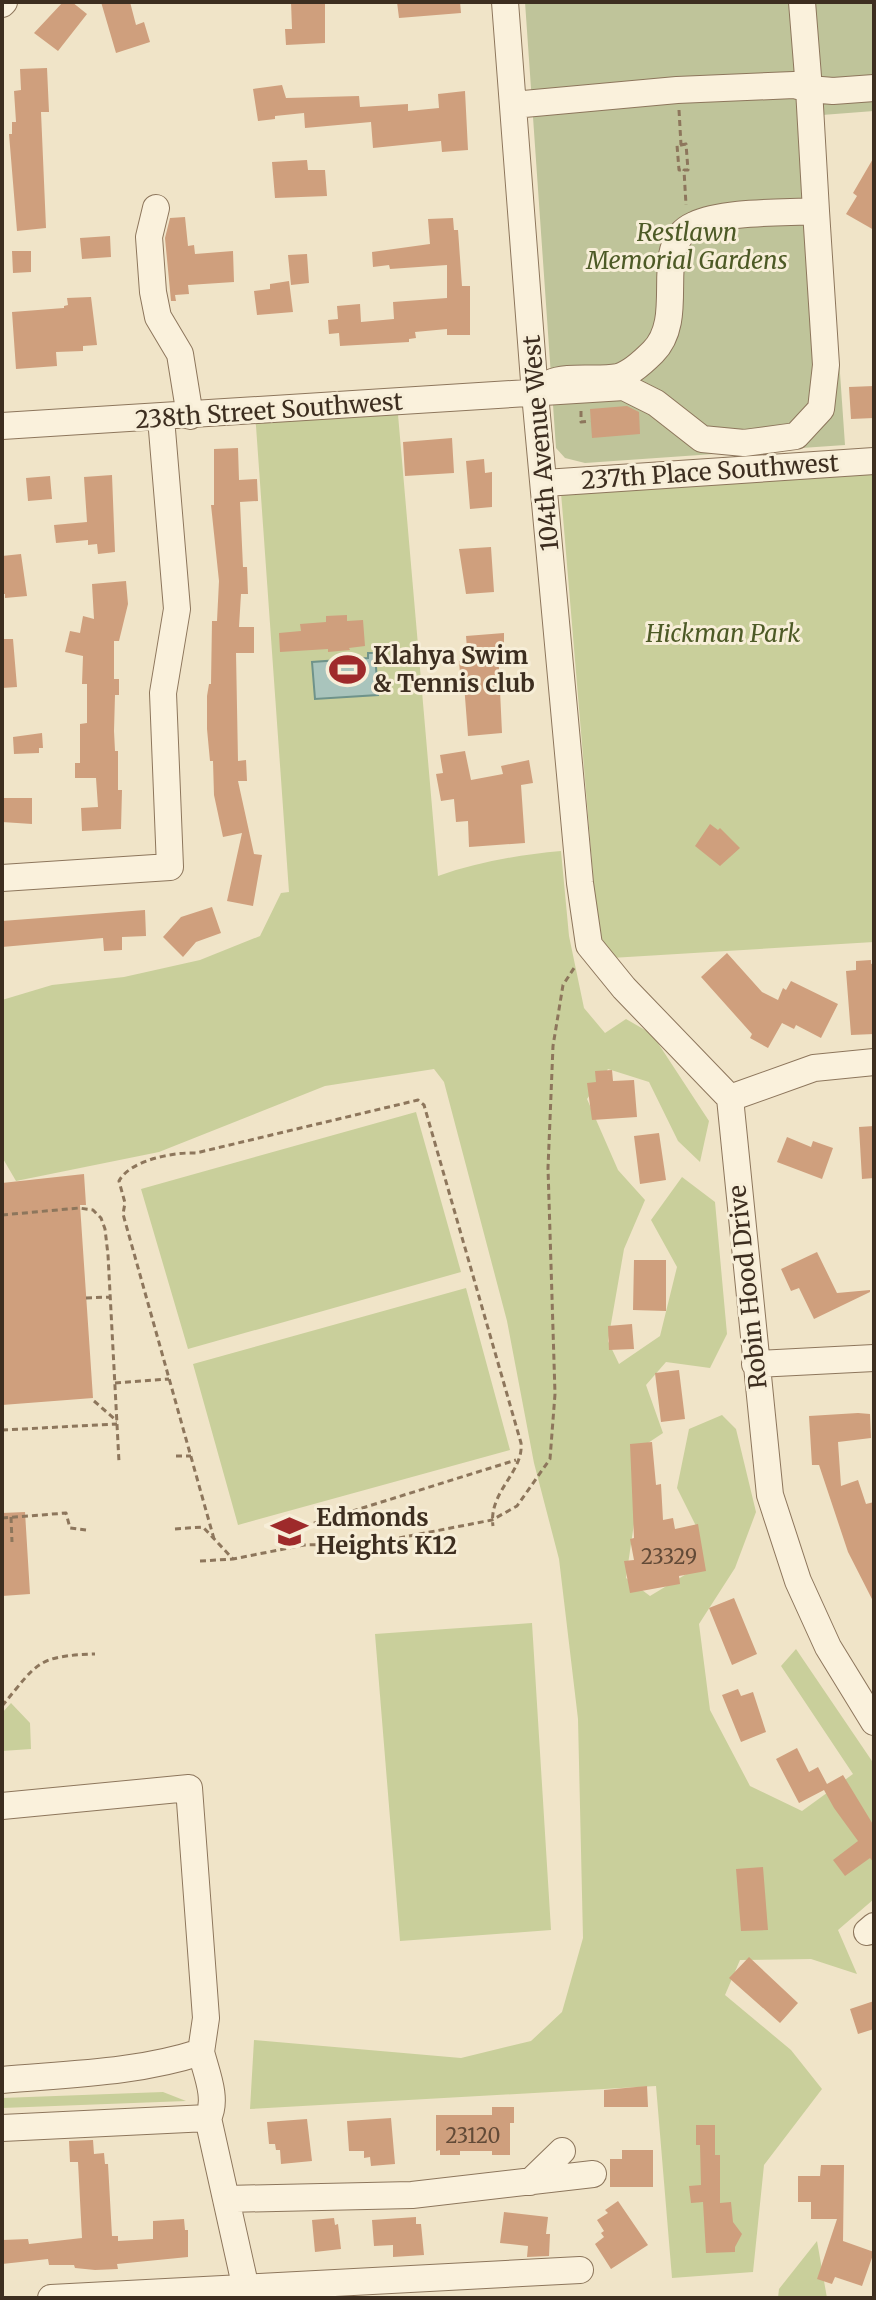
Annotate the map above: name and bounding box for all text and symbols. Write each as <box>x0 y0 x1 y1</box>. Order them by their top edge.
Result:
park label: Restlawn Memorial Gardens <box>585 217 788 276</box>
street label: 104th Avenue West <box>516 333 565 552</box>
street label: 238th Street Southwest <box>134 386 404 435</box>
street label: 237th Place Southwest <box>580 447 840 496</box>
park label: Hickman Park <box>645 618 800 649</box>
place label: Klahya Swim & Tennis club <box>373 640 535 699</box>
sports icon: Klahya Swim & Tennis club <box>328 651 366 689</box>
street label: Robin Hood Drive <box>721 1184 774 1390</box>
place label: Edmonds Heights K12 <box>316 1502 457 1561</box>
school or university icon: Edmonds Heights K12 <box>271 1513 309 1551</box>
house number: 23329 <box>641 1544 697 1569</box>
house number: 23120 <box>446 2123 500 2148</box>

